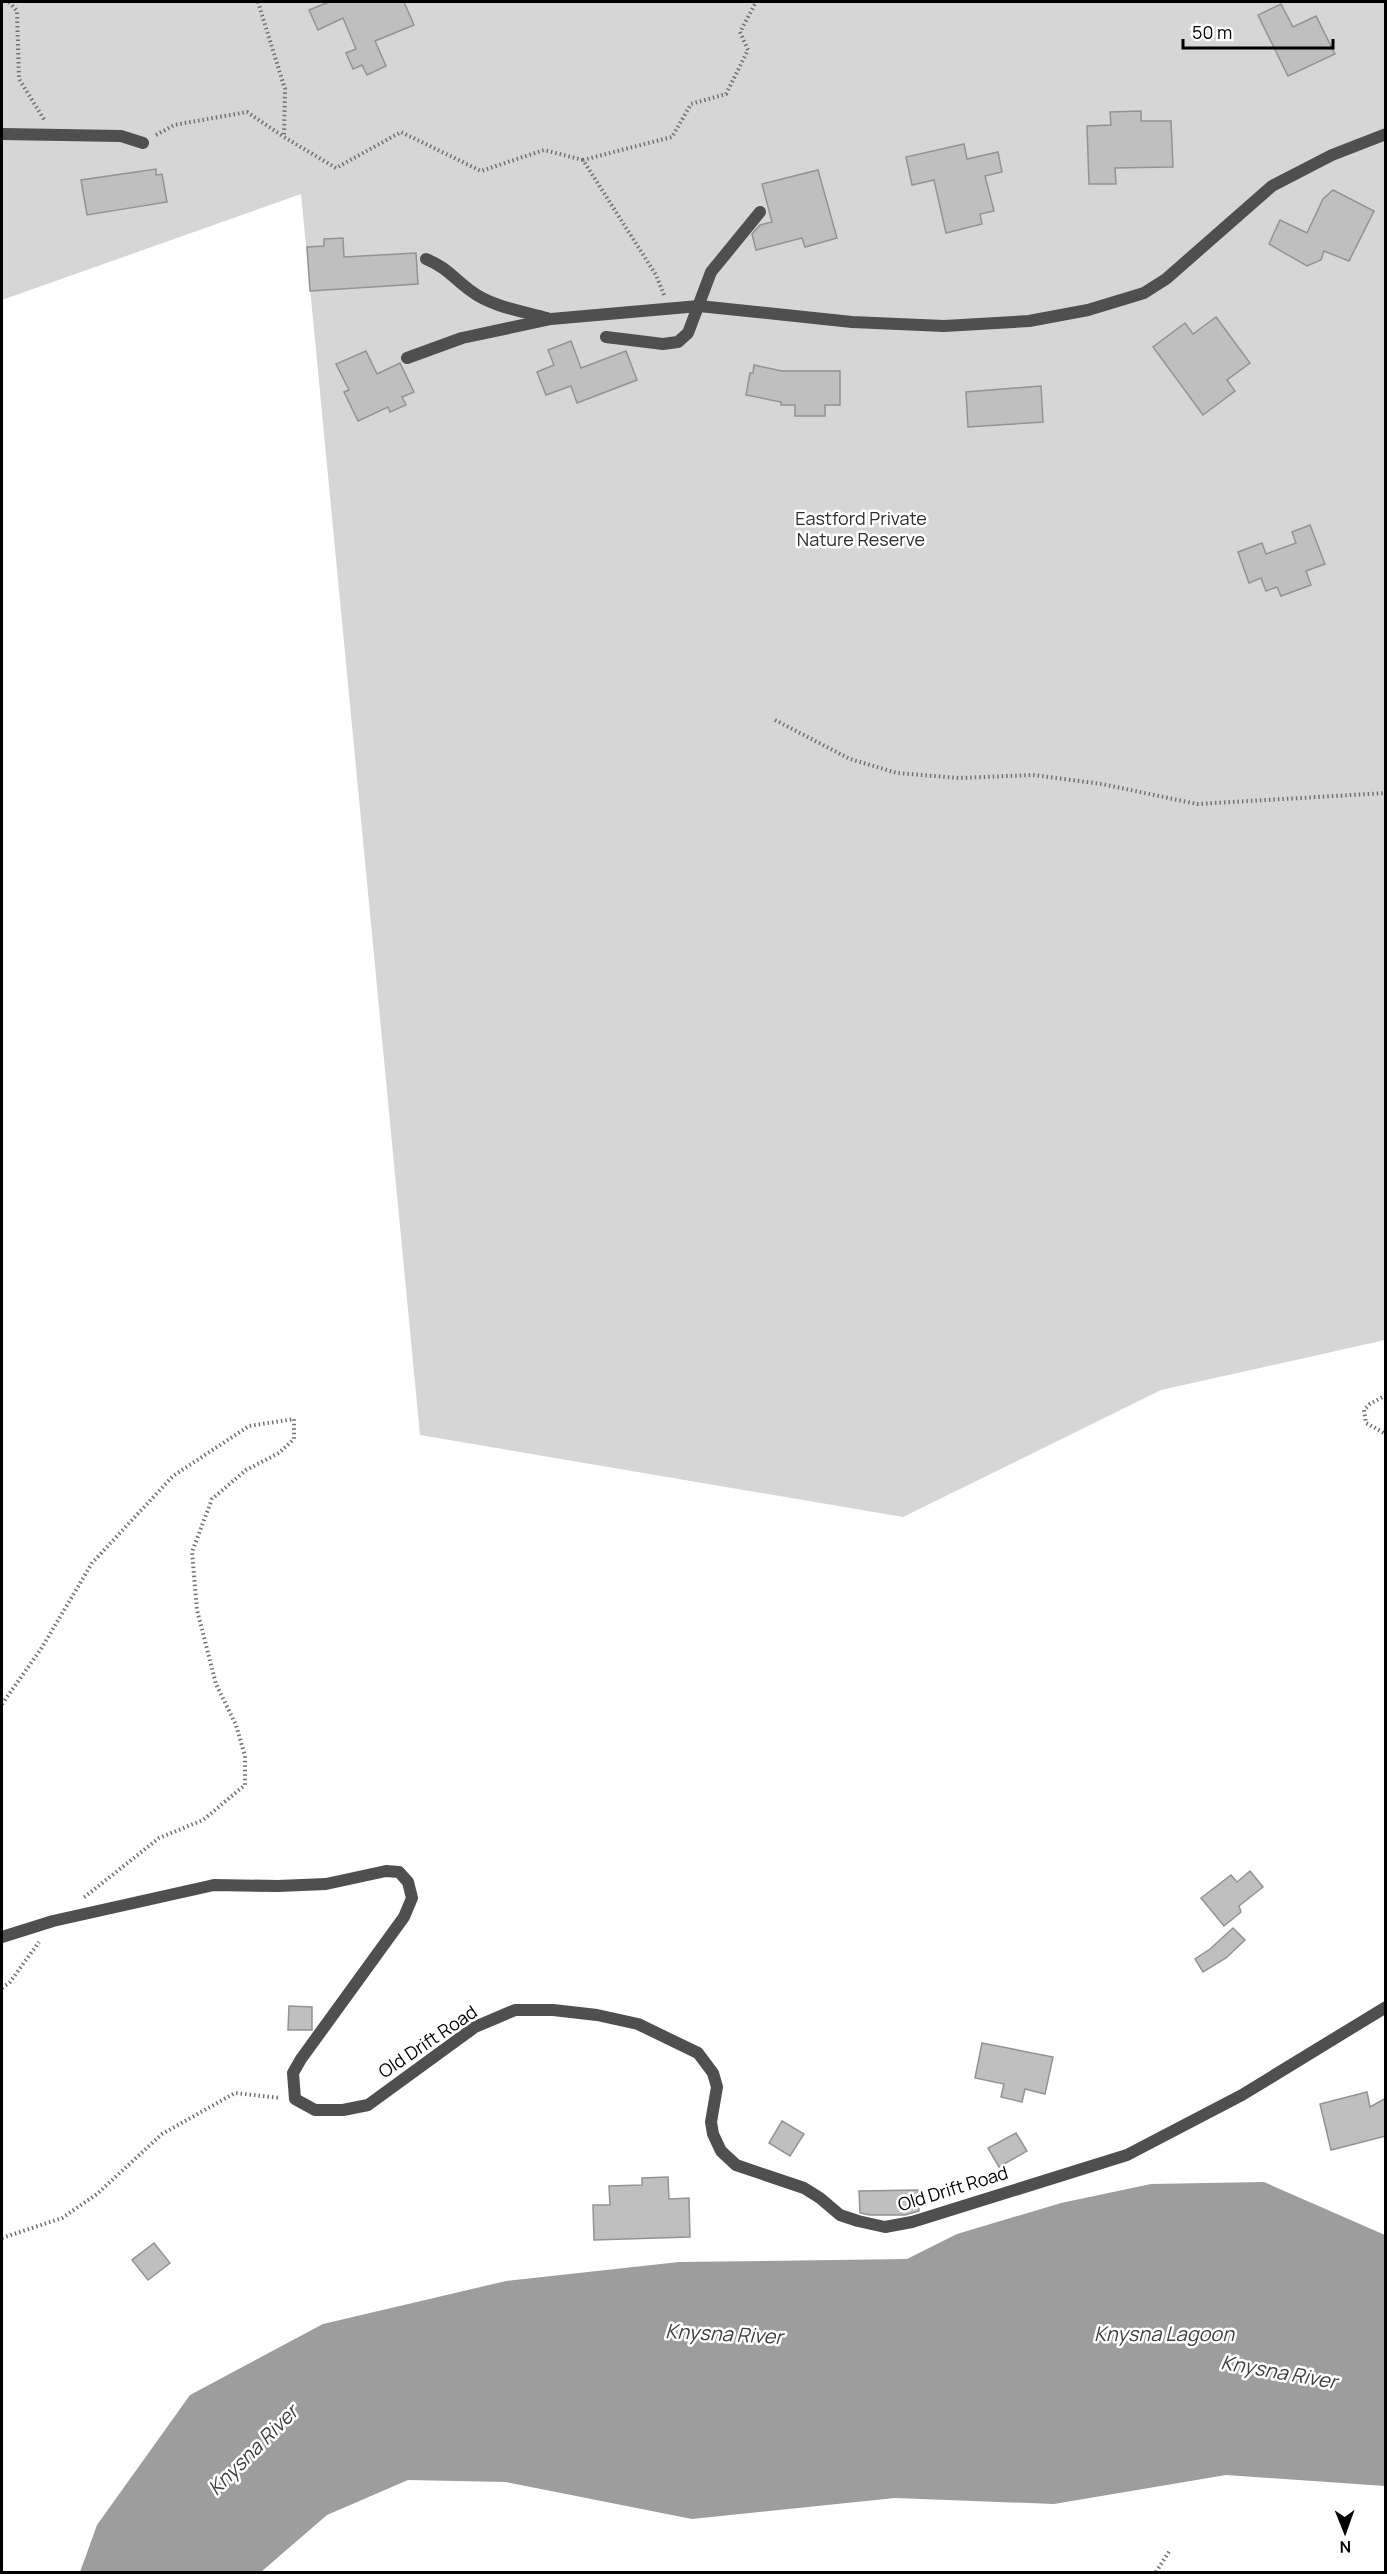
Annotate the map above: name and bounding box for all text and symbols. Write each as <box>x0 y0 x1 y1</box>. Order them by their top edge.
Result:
scale bar <box>1183 12 1333 50</box>
text: 50 m <box>1192 20 1232 44</box>
park label: Eastford Private Nature Reserve <box>795 506 927 551</box>
street label: Old Drift Road <box>373 1999 481 2083</box>
street label: Old Drift Road <box>895 2160 1011 2216</box>
water label: Knysna River <box>665 2317 786 2350</box>
water label: Knysna Lagoon <box>1094 2320 1235 2347</box>
water label: Knysna River <box>1219 2348 1342 2395</box>
water label: Knysna River <box>202 2397 306 2501</box>
north arrow <box>1315 2502 1375 2562</box>
text: N <box>1339 2536 1351 2558</box>

